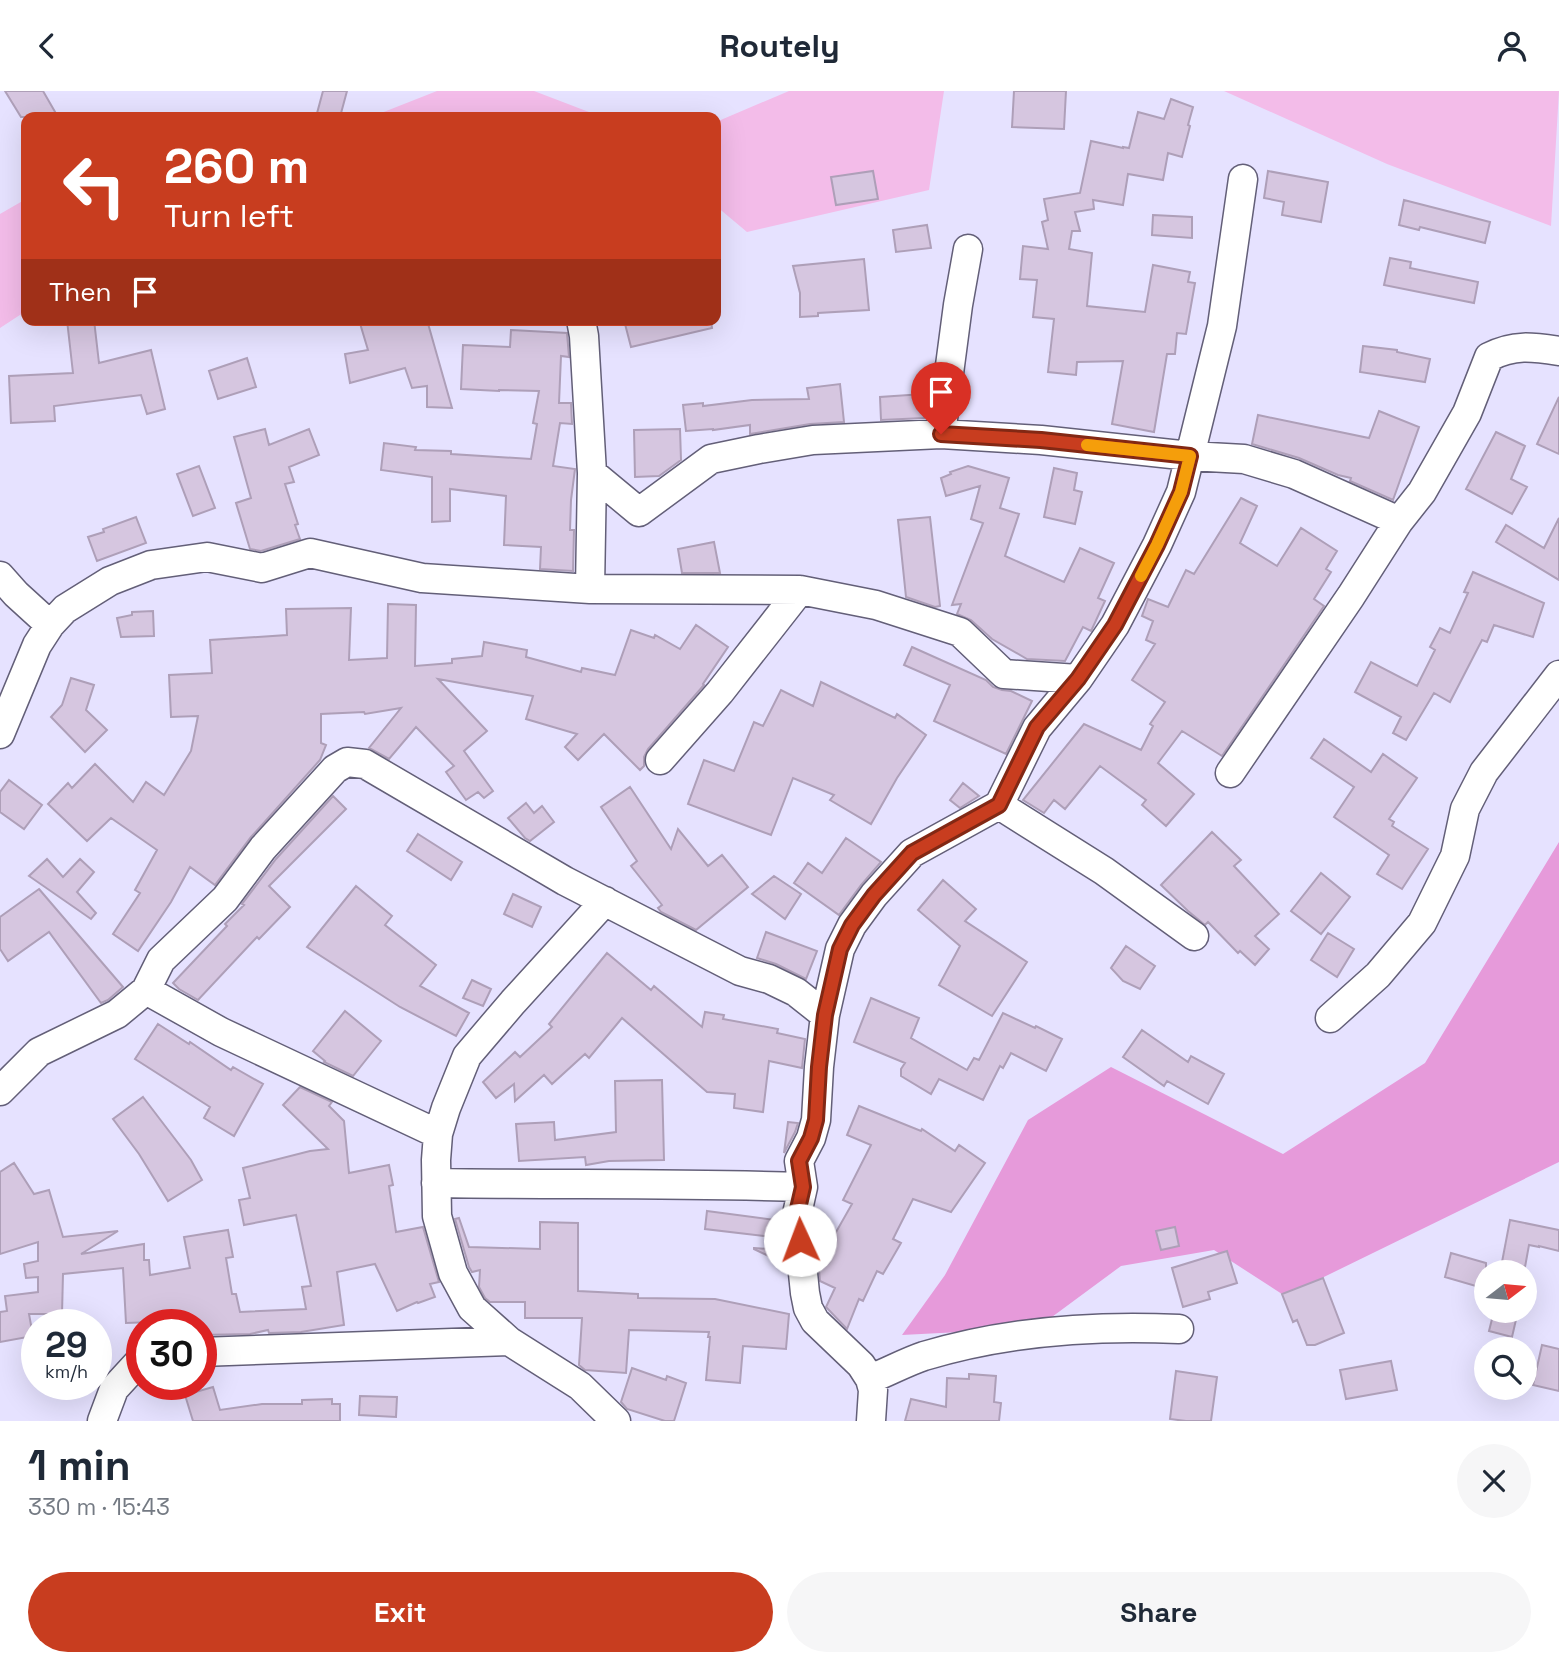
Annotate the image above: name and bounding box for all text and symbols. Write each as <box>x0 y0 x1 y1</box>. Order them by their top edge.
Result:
text: Routely <box>719 26 840 66</box>
icon: back <box>28 27 66 65</box>
icon: person <box>1493 27 1531 65</box>
text: 260 m <box>164 135 309 197</box>
icon: left <box>49 140 140 231</box>
text: Turn left <box>164 196 294 236</box>
icon: arrive <box>126 273 164 311</box>
text: Then <box>49 275 112 309</box>
pin <box>911 362 971 434</box>
icon: arrive <box>922 373 960 411</box>
position arrow <box>763 1203 837 1277</box>
north arrow <box>1474 1260 1536 1323</box>
map controls <box>1474 1260 1537 1400</box>
speed limit sign: 30 <box>126 1309 217 1400</box>
text: 29 <box>45 1323 88 1367</box>
button: search <box>1474 1337 1537 1400</box>
text: km/h <box>45 1360 88 1383</box>
text: 1 min <box>28 1439 131 1492</box>
button: close <box>1457 1444 1531 1518</box>
text: 330 m · 15:43 <box>28 1492 170 1522</box>
button: Exit <box>28 1572 773 1652</box>
button: Share <box>787 1572 1531 1652</box>

